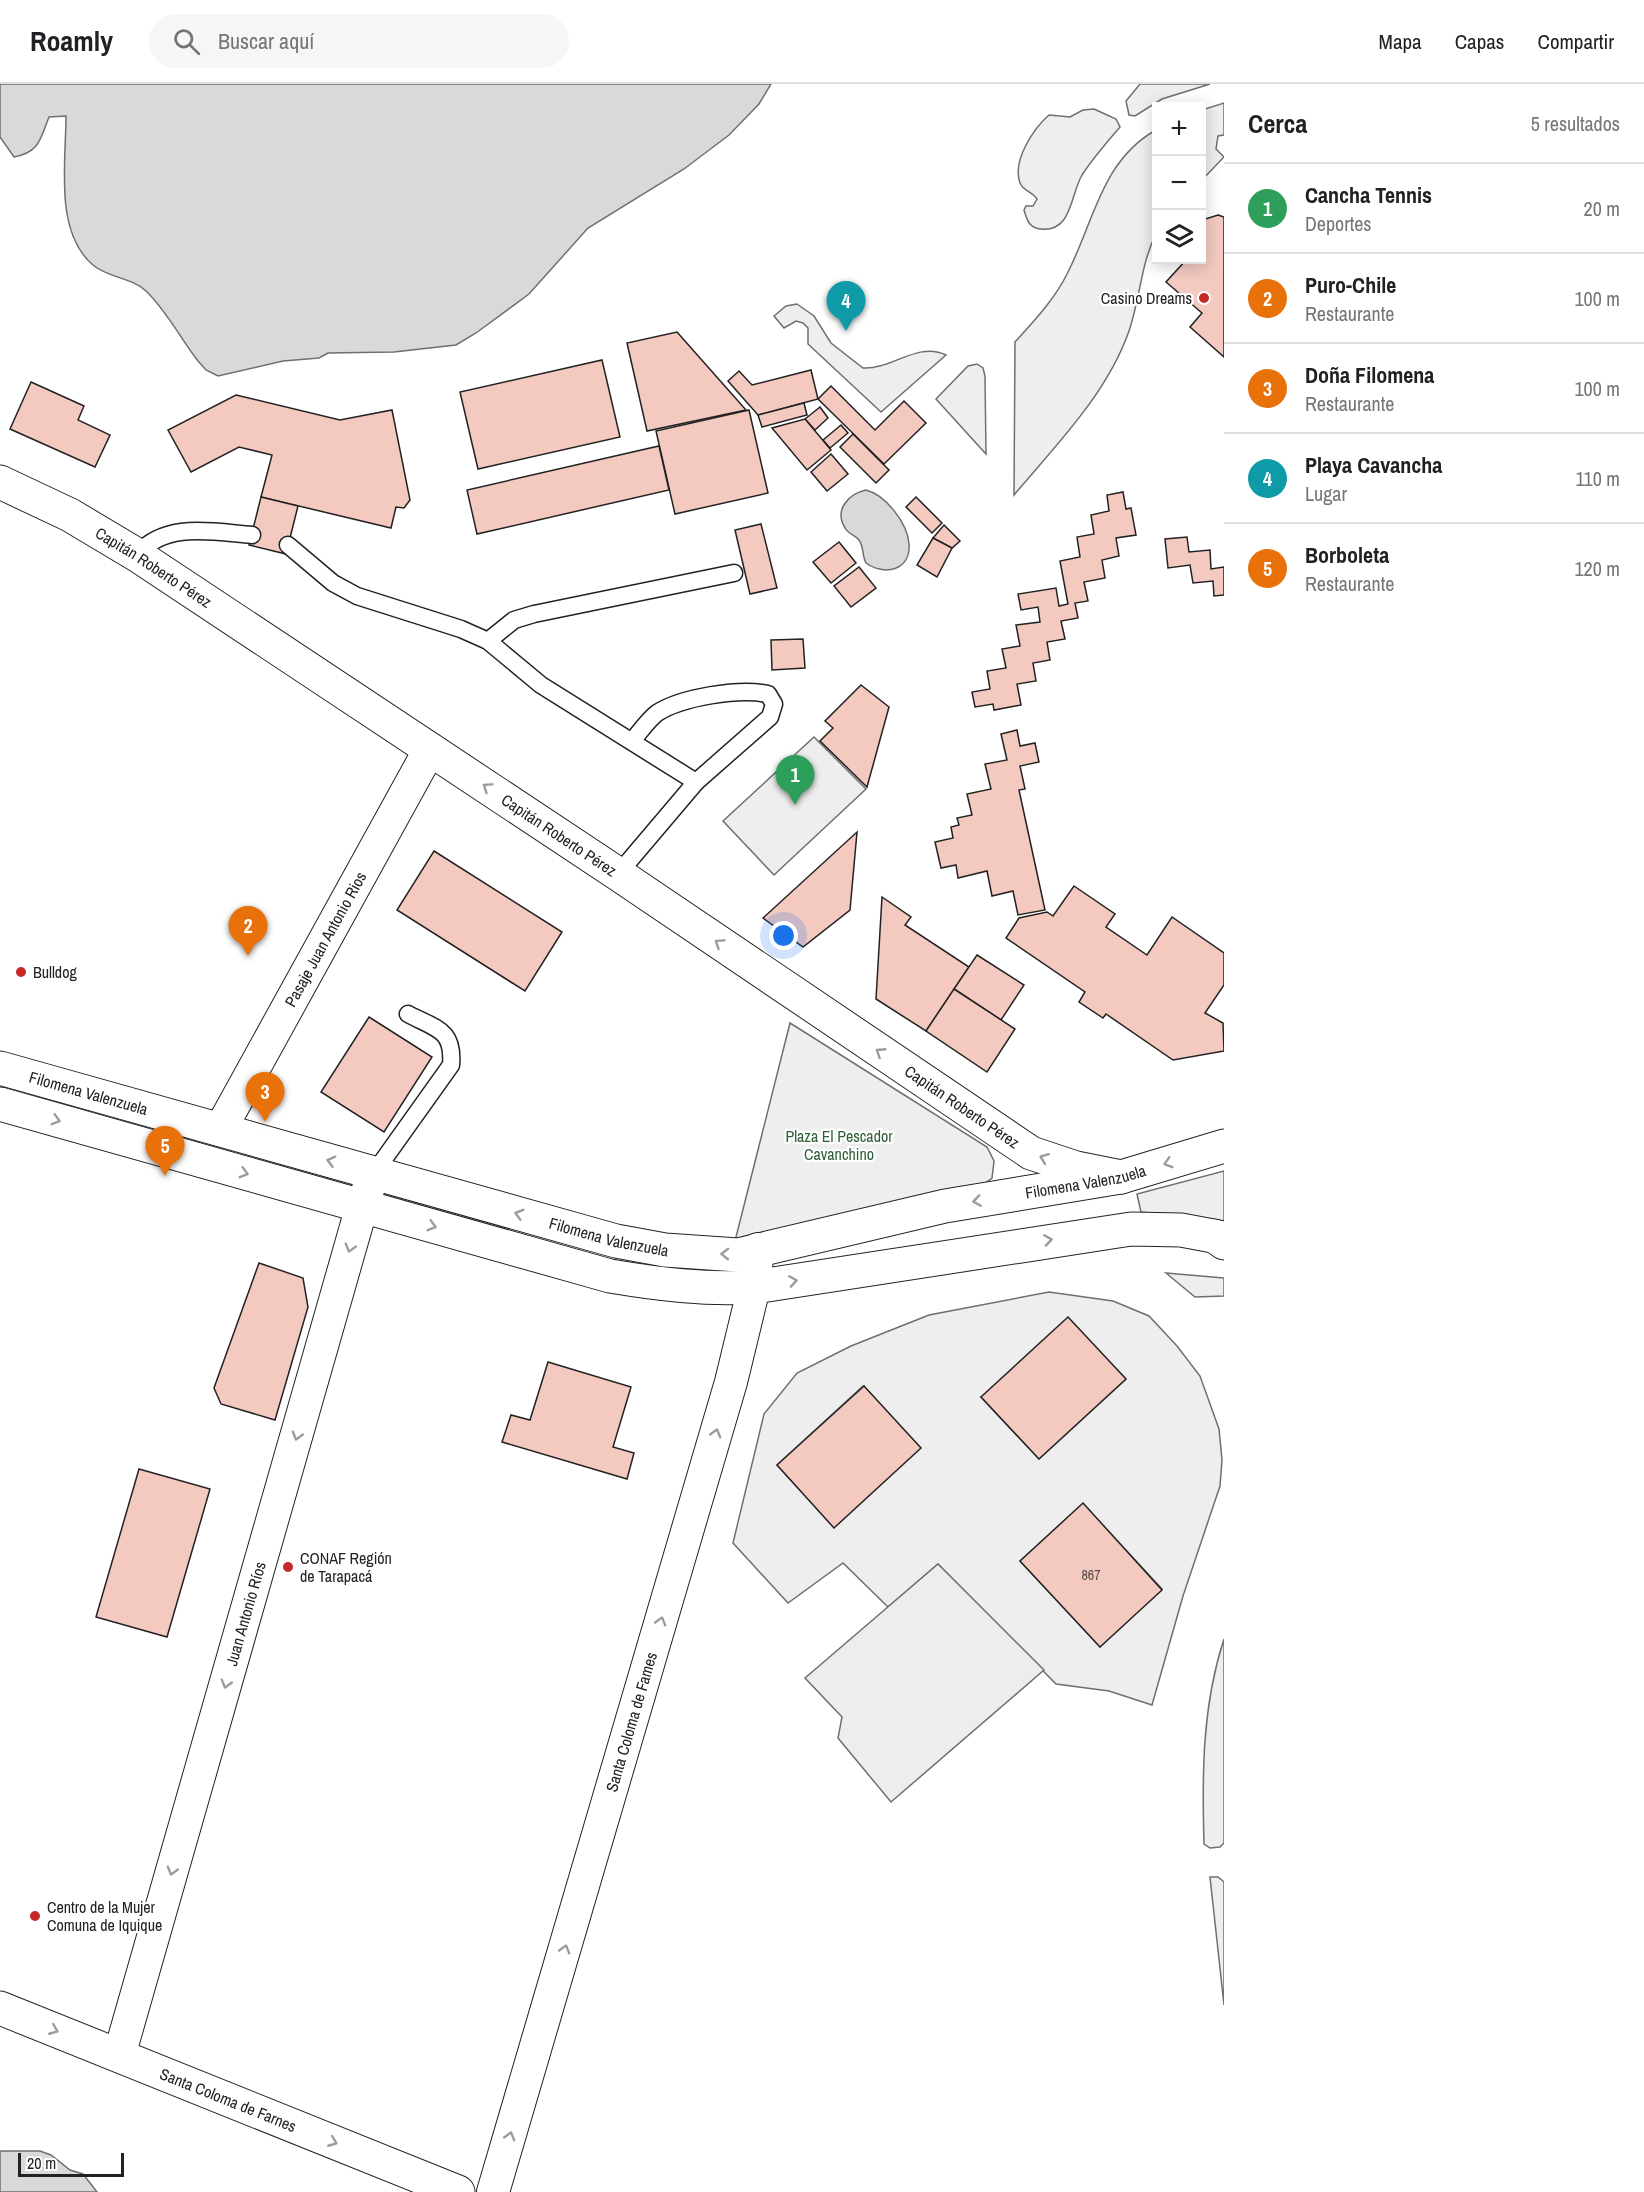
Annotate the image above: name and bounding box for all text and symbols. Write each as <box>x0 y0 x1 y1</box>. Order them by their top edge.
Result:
search box <box>149 14 569 68</box>
text: Roamly <box>30 22 113 60</box>
icon: search <box>170 25 203 58</box>
text: Buscar aquí <box>218 26 314 56</box>
text: Mapa <box>1379 27 1422 56</box>
text: Capas <box>1455 27 1504 56</box>
text: Compartir <box>1537 27 1614 56</box>
map controls <box>1152 102 1206 264</box>
button: + <box>1152 102 1206 156</box>
text: Cerca <box>1248 106 1307 141</box>
text: 5 resultados <box>1531 110 1620 137</box>
button: − <box>1152 156 1206 210</box>
text: Cancha Tennis <box>1305 180 1432 210</box>
text: 1 <box>1263 195 1272 222</box>
text: 20 m <box>1584 195 1620 222</box>
button: layers <box>1152 210 1206 264</box>
text: Deportes <box>1305 210 1372 237</box>
text: Puro-Chile <box>1305 270 1396 300</box>
pin: 4 <box>826 282 866 331</box>
text: 2 <box>1263 285 1272 312</box>
text: 100 m <box>1574 285 1620 312</box>
place label: Casino Dreams <box>1101 287 1192 309</box>
marker: Casino Dreams <box>1197 291 1211 305</box>
text: Restaurante <box>1305 300 1394 327</box>
text: Doña Filomena <box>1305 360 1434 390</box>
text: 3 <box>1263 375 1272 402</box>
text: 100 m <box>1574 375 1620 402</box>
text: Restaurante <box>1305 390 1394 417</box>
text: Playa Cavancha <box>1305 450 1442 480</box>
text: 4 <box>1263 465 1272 492</box>
text: 110 m <box>1576 465 1620 492</box>
text: Lugar <box>1305 480 1347 507</box>
street label: Capitán Roberto Pérez <box>91 522 217 613</box>
text: Borboleta <box>1305 540 1389 570</box>
text: 5 <box>1263 555 1272 582</box>
text: 120 m <box>1574 555 1620 582</box>
text: Restaurante <box>1305 570 1394 597</box>
pin: 1 <box>776 756 814 805</box>
one-way arrow <box>483 783 494 794</box>
street label: Capitán Roberto Pérez <box>497 789 622 882</box>
street label: Pasaje Juan Antonio Rios <box>279 868 371 1011</box>
pin: 2 <box>228 906 268 956</box>
your location <box>769 921 798 950</box>
one-way arrow <box>714 939 725 950</box>
place label: Bulldog <box>33 961 77 983</box>
marker: Bulldog <box>14 965 28 979</box>
one-way arrow <box>876 1048 887 1059</box>
street label: Capitán Roberto Pérez <box>900 1060 1024 1153</box>
street label: Filomena Valenzuela <box>27 1066 151 1120</box>
pin: 3 <box>246 1072 284 1122</box>
one-way arrow <box>50 1113 61 1125</box>
park label: Plaza El Pescador Cavanchino <box>785 1125 893 1165</box>
pin: 5 <box>146 1126 184 1176</box>
one-way arrow <box>1039 1153 1050 1165</box>
one-way arrow <box>326 1156 337 1168</box>
one-way arrow <box>1163 1156 1174 1168</box>
street label: Filomena Valenzuela <box>1023 1159 1149 1204</box>
one-way arrow <box>238 1166 249 1178</box>
one-way arrow <box>973 1194 983 1207</box>
one-way arrow <box>514 1209 525 1221</box>
street label: Filomena Valenzuela <box>547 1212 671 1262</box>
one-way arrow <box>426 1219 437 1231</box>
one-way arrow <box>1043 1235 1053 1247</box>
one-way arrow <box>345 1242 357 1253</box>
one-way arrow <box>721 1248 730 1261</box>
one-way arrow <box>788 1275 798 1287</box>
one-way arrow <box>709 1429 721 1439</box>
one-way arrow <box>291 1431 304 1441</box>
place label: CONAF Región de Tarapacá <box>300 1547 392 1587</box>
street label: Juan Antonio Ríos <box>220 1559 271 1668</box>
marker: CONAF Región de Tarapacá <box>281 1560 295 1574</box>
house number: 867 <box>1081 1566 1101 1584</box>
one-way arrow <box>654 1616 666 1626</box>
street label: Santa Coloma de Fames <box>600 1649 662 1794</box>
one-way arrow <box>221 1678 233 1689</box>
one-way arrow <box>167 1866 179 1876</box>
place label: Centro de la Mujer Comuna de Iquique <box>47 1896 162 1936</box>
marker: Centro de la Mujer Comuna de Iquique <box>28 1909 42 1923</box>
one-way arrow <box>558 1944 570 1955</box>
one-way arrow <box>49 2022 59 2035</box>
street label: Santa Coloma de Farnes <box>157 2062 300 2137</box>
one-way arrow <box>503 2131 515 2142</box>
one-way arrow <box>327 2134 337 2147</box>
scale bar <box>18 2150 124 2178</box>
text: 20 m <box>27 2152 56 2174</box>

